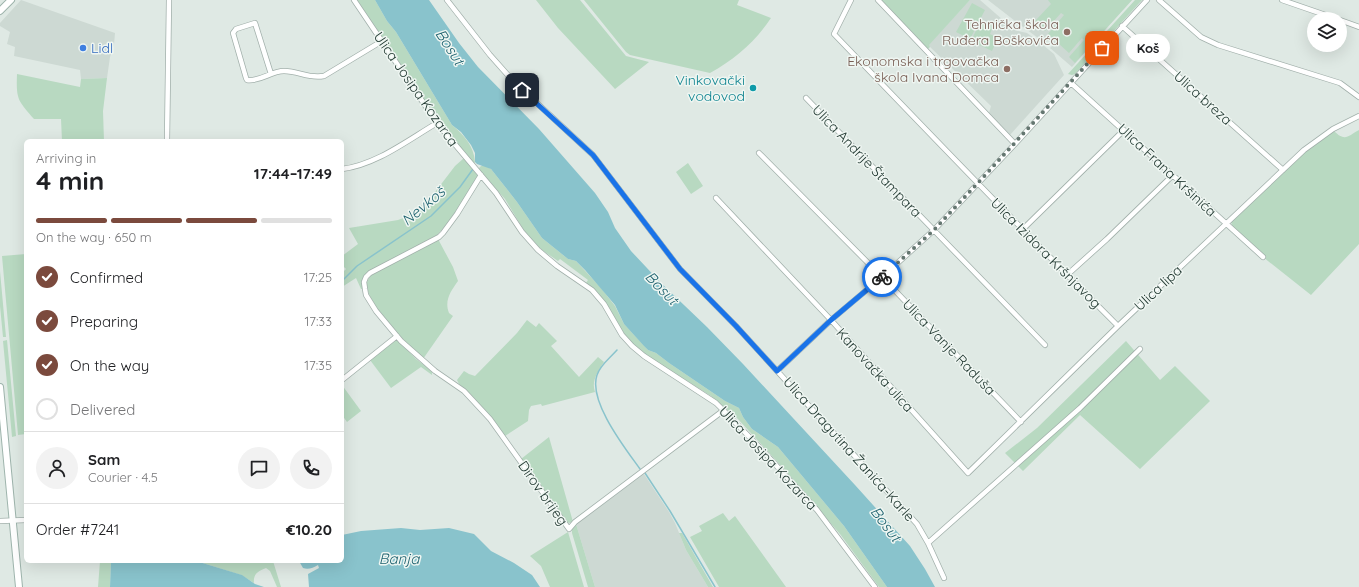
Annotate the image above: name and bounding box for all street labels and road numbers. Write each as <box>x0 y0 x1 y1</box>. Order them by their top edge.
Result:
street label: Ulica Josipa Kozarca <box>370 28 462 150</box>
street label: Ulica breza <box>1170 67 1236 129</box>
street label: Ulica Andrije Štampara <box>808 101 926 221</box>
street label: Ulica Frana Kršinića <box>1114 120 1220 220</box>
street label: Ulica Izidora Kršnjavog <box>987 194 1105 312</box>
street label: Ulica lipa <box>1130 261 1186 315</box>
street label: Ulica Vanje Raduša <box>899 295 999 399</box>
street label: Kanovačka ulica <box>832 324 918 416</box>
street label: Ulica Dragutina Žanića-Karle <box>779 373 919 525</box>
street label: Ulica Josipa Kozarca <box>715 402 821 514</box>
street label: Dirov brijeg <box>514 457 572 529</box>

